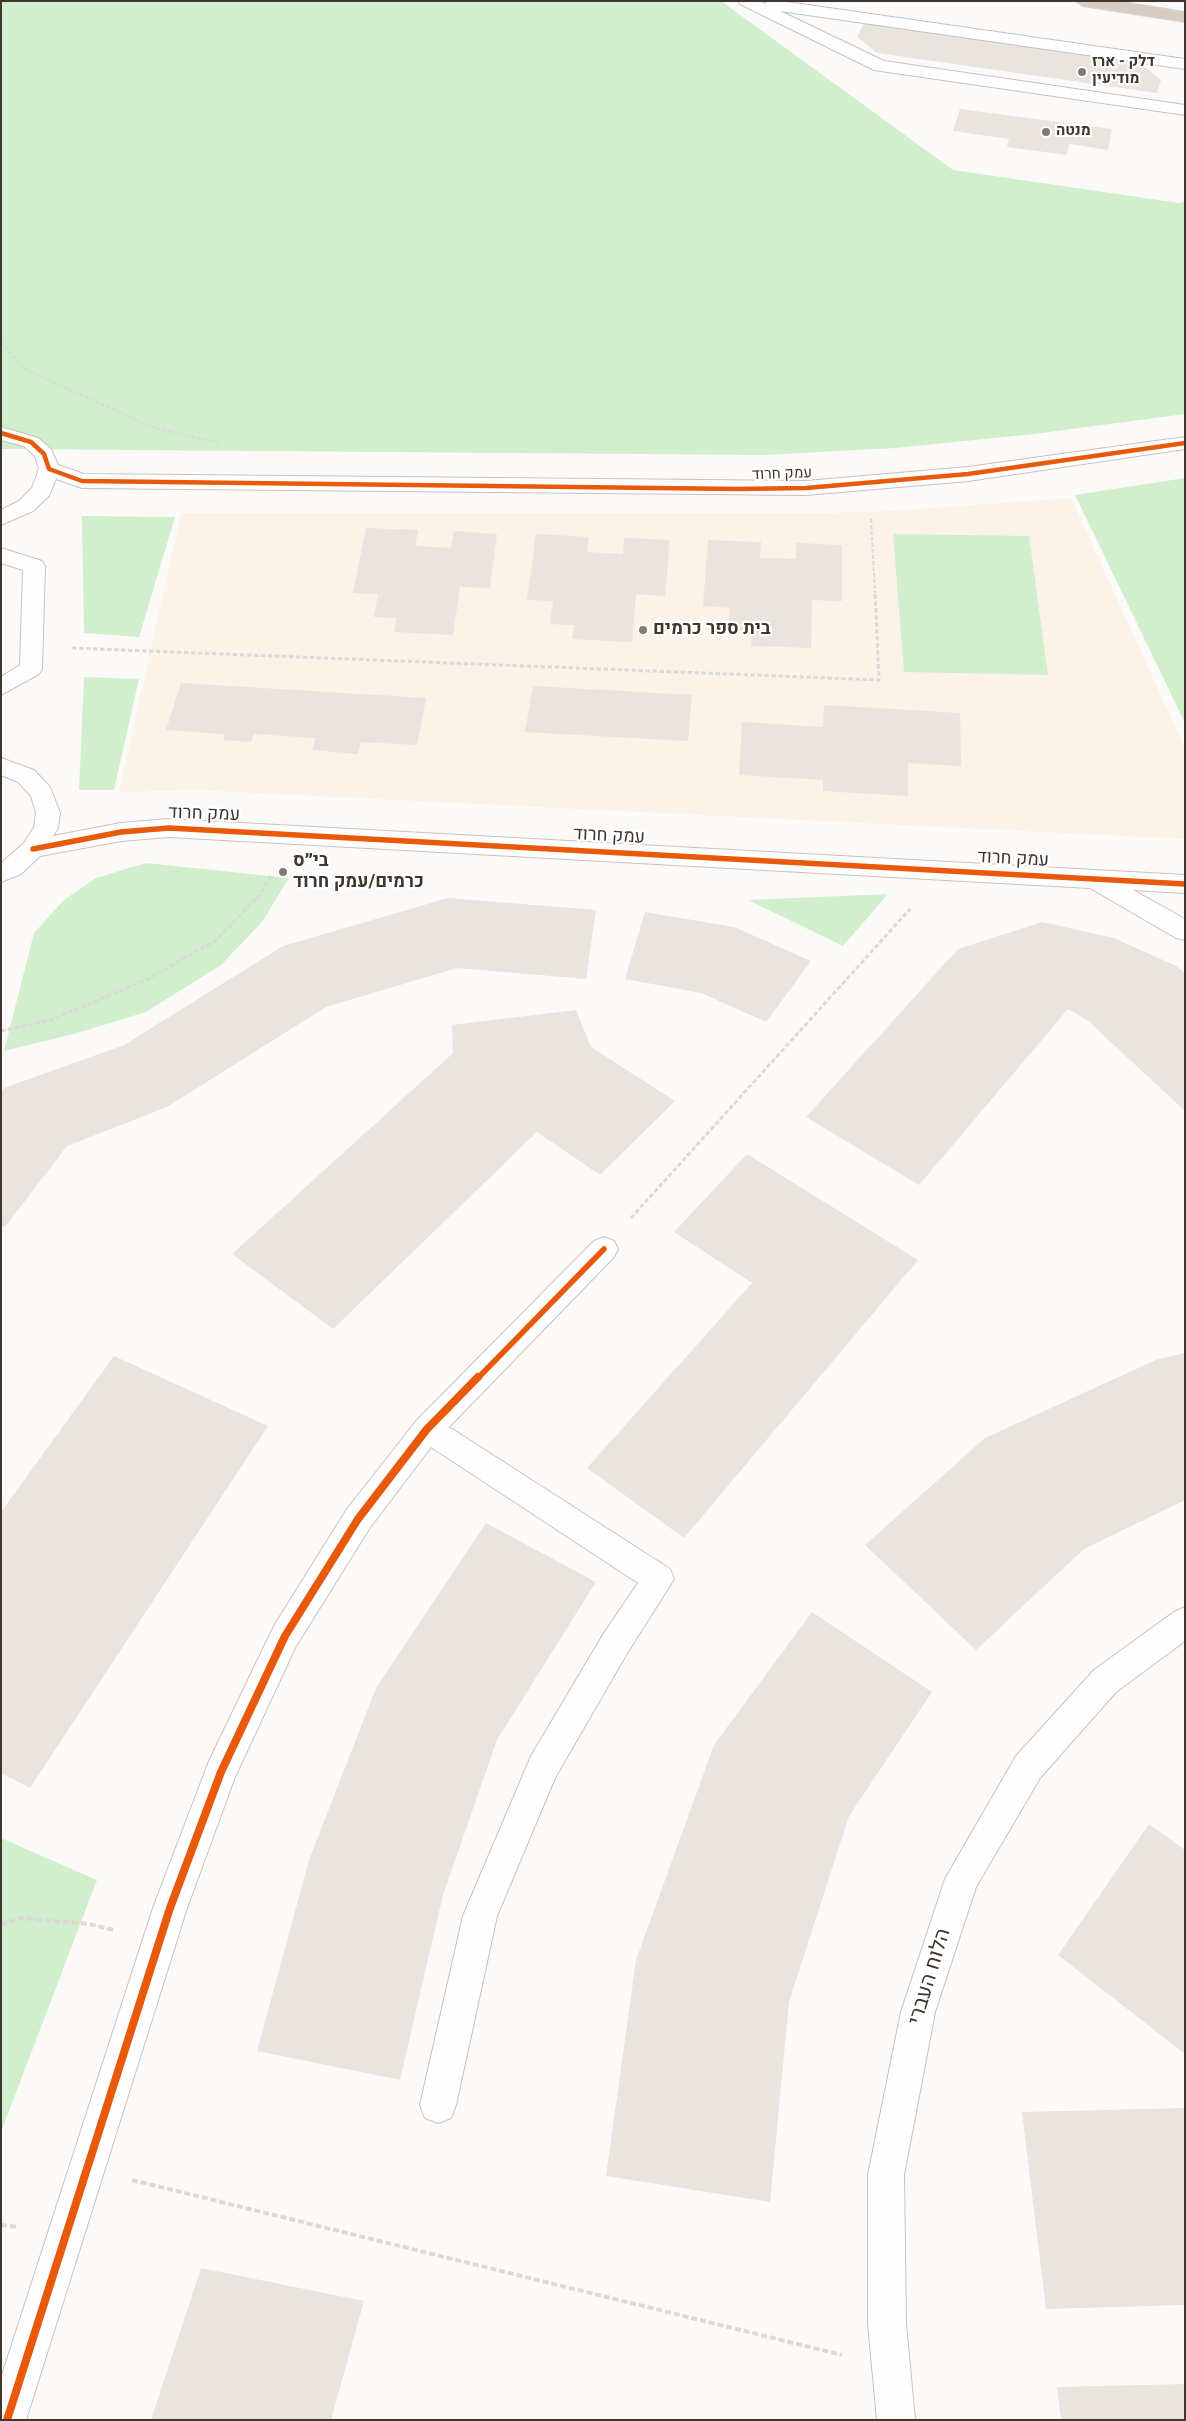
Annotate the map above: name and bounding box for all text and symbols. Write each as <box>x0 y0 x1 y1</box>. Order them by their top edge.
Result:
place label: דלק - ארז מודיעין <box>1092 54 1155 89</box>
marker: דלק - ארז מודיעין <box>1076 66 1088 78</box>
place label: מנטה <box>1056 123 1091 141</box>
marker: מנטה <box>1040 126 1052 138</box>
street label: עמק חרוד <box>752 465 812 485</box>
place label: בית ספר כרמים <box>653 619 771 641</box>
marker: בית ספר כרמים <box>637 624 649 636</box>
street label: עמק חרוד <box>168 803 240 827</box>
street label: עמק חרוד <box>573 824 645 850</box>
street label: עמק חרוד <box>977 847 1049 873</box>
place label: בי״ס כרמים/עמק חרוד <box>293 851 424 894</box>
marker: בי״ס כרמים/עמק חרוד <box>277 866 289 878</box>
street label: הלוח העברי <box>904 1926 958 2028</box>

